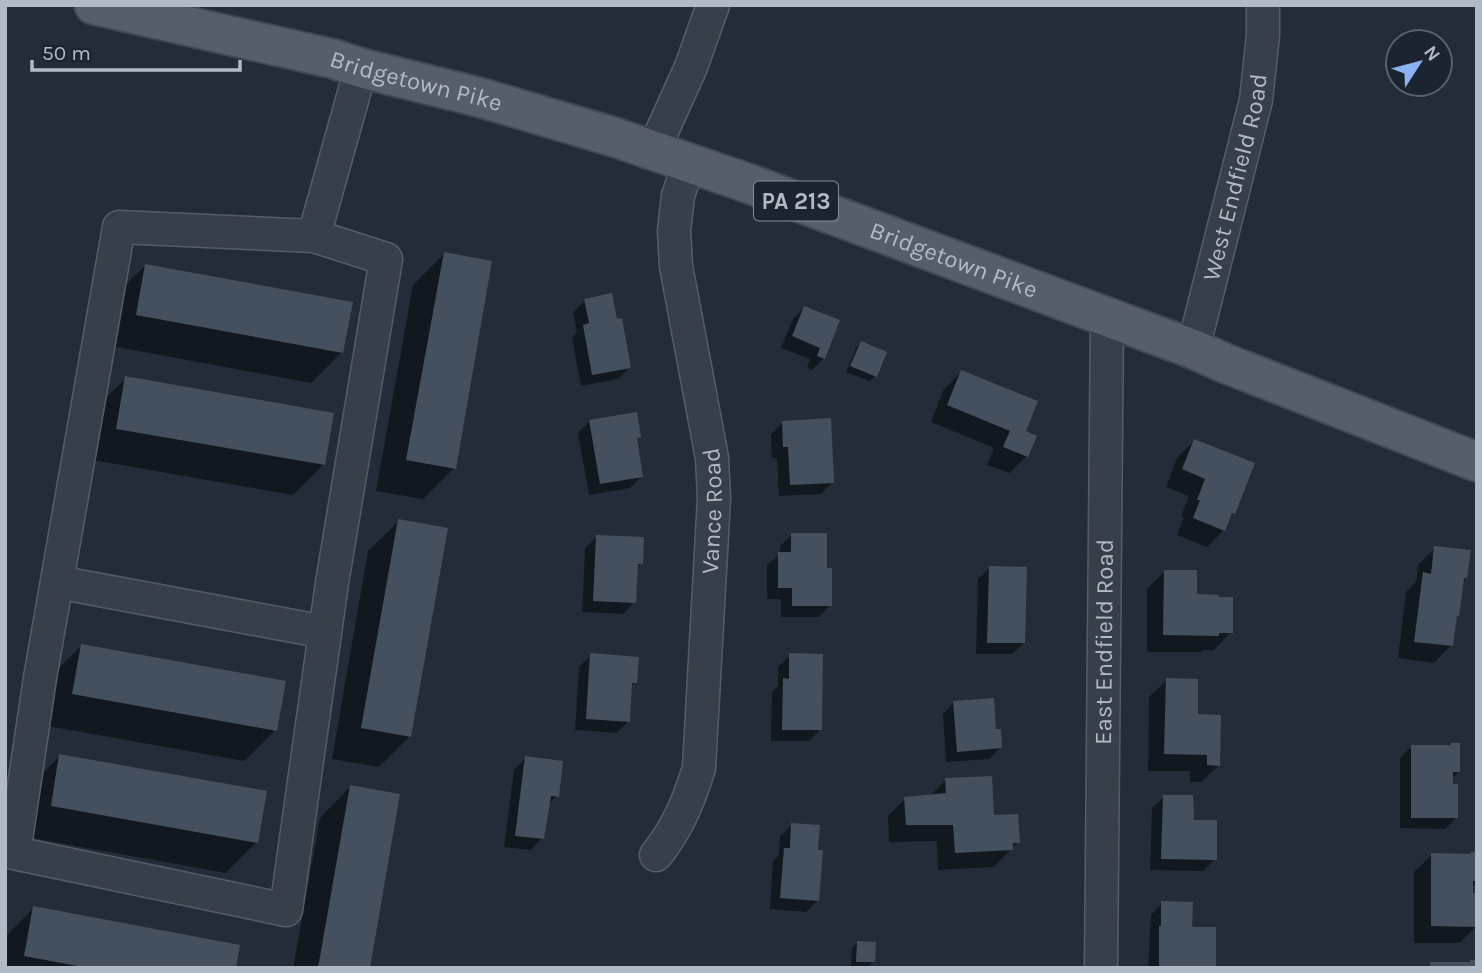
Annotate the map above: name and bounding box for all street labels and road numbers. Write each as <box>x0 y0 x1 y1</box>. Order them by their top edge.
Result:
street label: Bridgetown Pike <box>326 45 505 117</box>
street label: West Endfield Road <box>1197 72 1273 284</box>
road number: PA 213 <box>754 182 838 220</box>
street label: Bridgetown Pike <box>866 216 1041 304</box>
street label: Vance Road <box>696 446 728 575</box>
street label: East Endfield Road <box>1089 539 1119 745</box>

